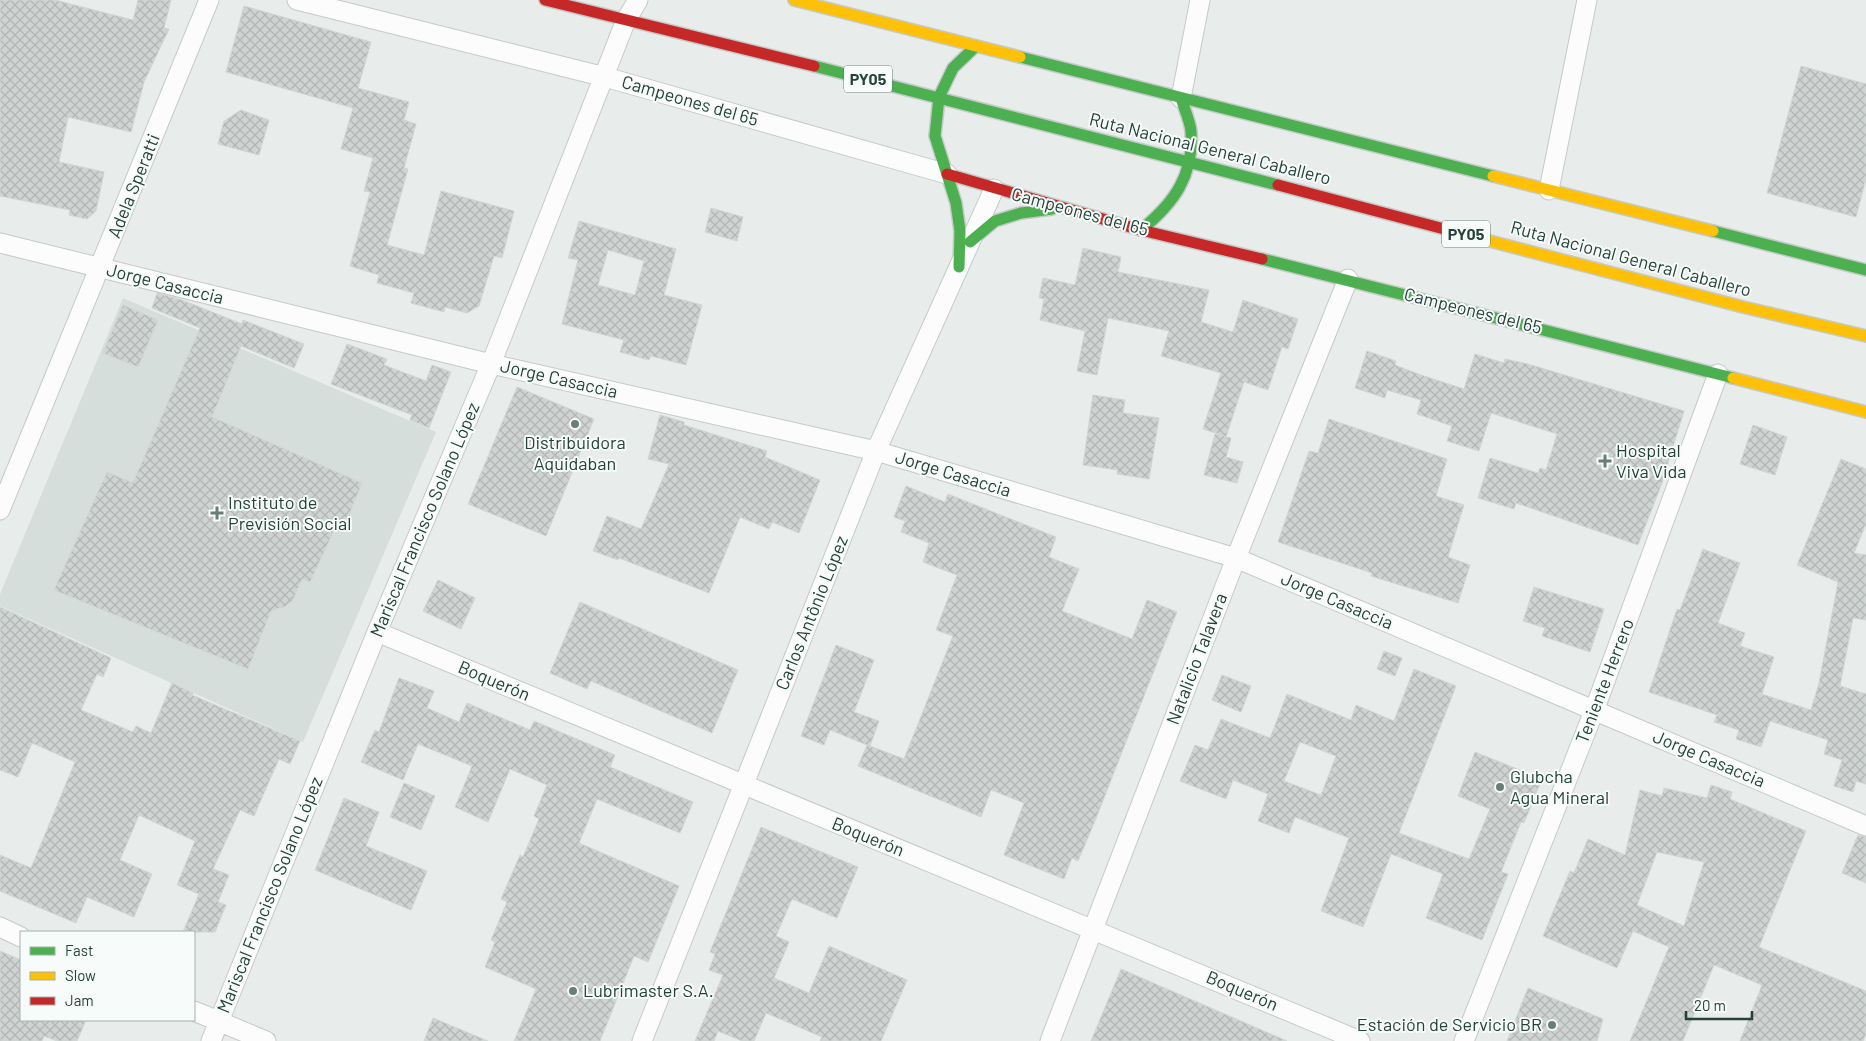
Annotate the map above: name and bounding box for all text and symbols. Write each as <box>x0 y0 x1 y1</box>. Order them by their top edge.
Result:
road number: PY05 <box>844 66 892 92</box>
street label: Campeones del 65 <box>619 70 761 130</box>
street label: Ruta Nacional General Caballero <box>1087 107 1333 189</box>
street label: Adela Speratti <box>102 130 164 241</box>
street label: Campeones del 65 <box>1009 182 1151 240</box>
street label: Ruta Nacional General Caballero <box>1509 215 1754 301</box>
road number: PY05 <box>1442 220 1490 248</box>
street label: Jorge Casaccia <box>105 258 226 308</box>
street label: Campeones del 65 <box>1402 282 1544 338</box>
street label: Jorge Casaccia <box>498 354 620 402</box>
street label: Mariscal Francisco Solano López <box>365 399 484 640</box>
marker: Distribuidora Aquidaban <box>569 418 581 430</box>
place label: Distribuidora Aquidaban <box>524 431 626 474</box>
place label: Hospital Viva Vida <box>1616 439 1687 482</box>
street label: Jorge Casaccia <box>893 445 1014 501</box>
marker: Hospital Viva Vida <box>1598 454 1612 468</box>
place label: Instituto de Previsión Social <box>228 491 351 534</box>
marker: Instituto de Previsión Social <box>210 506 224 520</box>
street label: Carlos Antônio López <box>770 532 852 693</box>
street label: Jorge Casaccia <box>1278 567 1397 634</box>
street label: Natalicio Talavera <box>1161 590 1231 728</box>
street label: Teniente Herrero <box>1570 615 1638 746</box>
street label: Boquerón <box>455 655 534 705</box>
street label: Jorge Casaccia <box>1650 725 1769 792</box>
place label: Glubcha Agua Mineral <box>1510 765 1609 808</box>
street label: Mariscal Francisco Solano López <box>212 773 327 1016</box>
marker: Glubcha Agua Mineral <box>1494 781 1506 793</box>
street label: Boquerón <box>829 812 908 861</box>
legend <box>20 931 195 1021</box>
text: Fast <box>65 941 93 959</box>
street label: Boquerón <box>1203 965 1282 1015</box>
text: Slow <box>65 966 96 984</box>
place label: Lubrimaster S.A. <box>583 979 714 1001</box>
marker: Lubrimaster S.A. <box>567 985 579 997</box>
scale bar <box>1686 988 1752 1020</box>
text: Jam <box>65 991 94 1009</box>
text: 20 m <box>1694 996 1726 1014</box>
place label: Estación de Servicio BR <box>1357 1013 1542 1035</box>
marker: Estación de Servicio BR <box>1546 1019 1558 1031</box>

